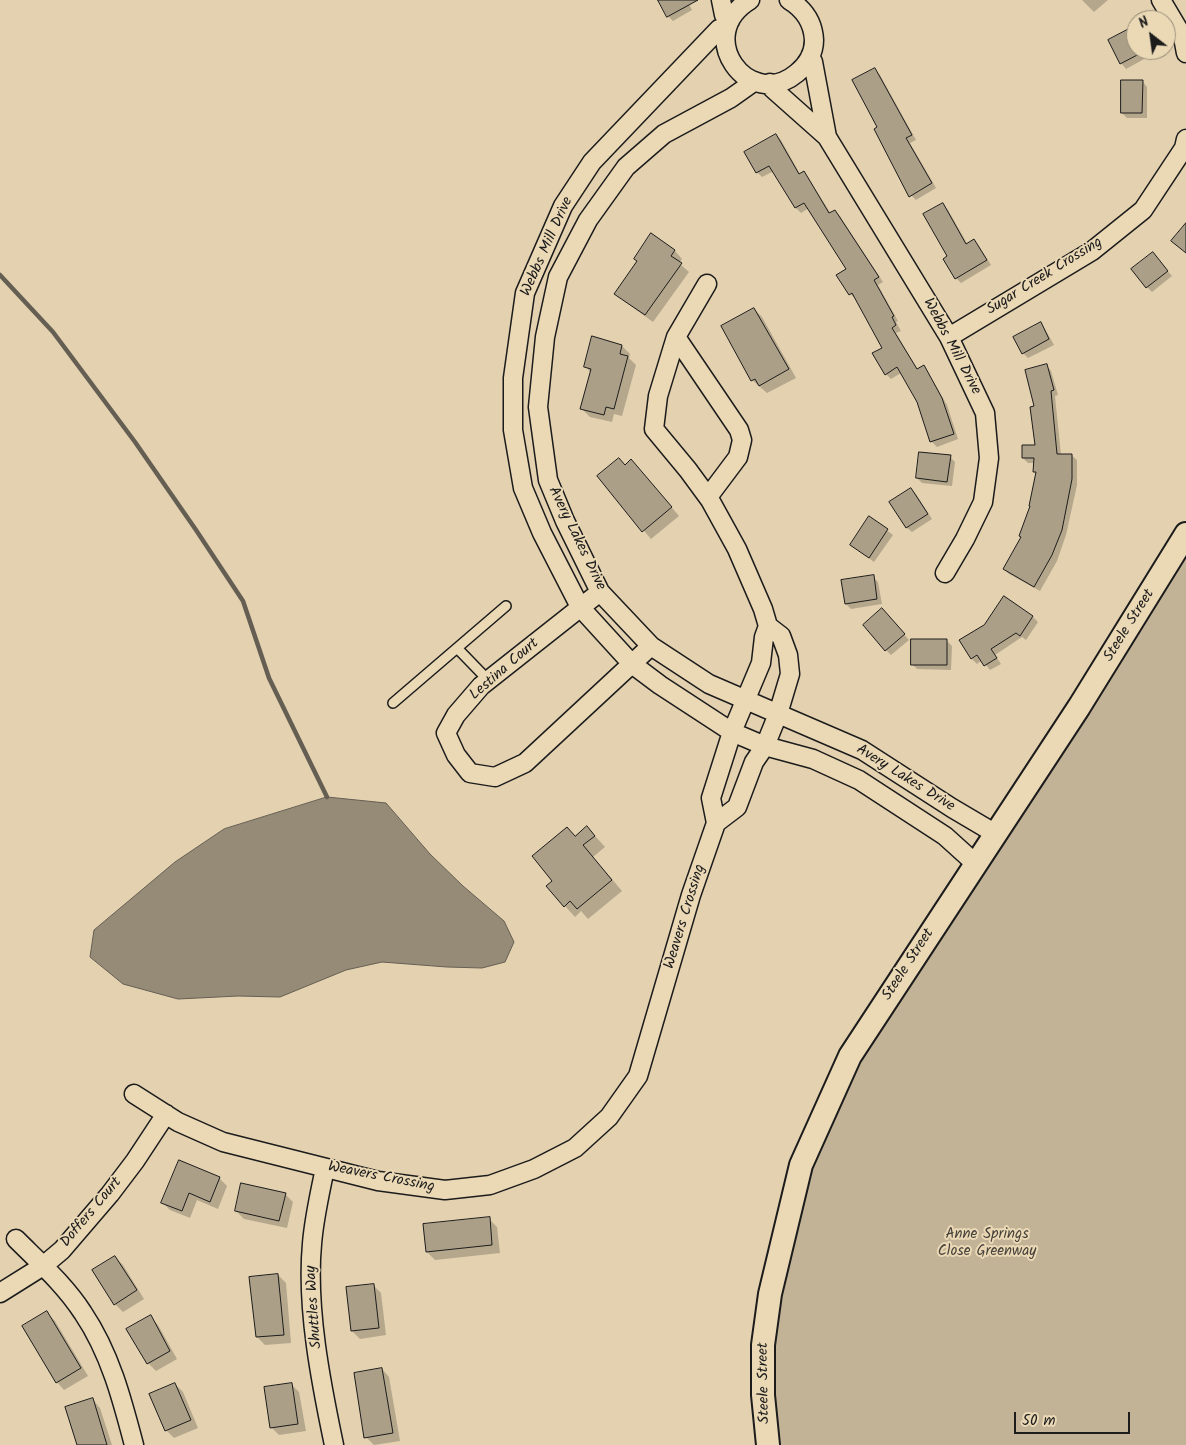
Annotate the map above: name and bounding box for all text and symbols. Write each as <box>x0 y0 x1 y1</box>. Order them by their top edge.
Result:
north arrow <box>1126 10 1176 60</box>
text: N <box>1135 11 1153 35</box>
street label: Webbs Mill Drive <box>518 195 578 299</box>
street label: Sugar Creek Crossing <box>984 234 1106 320</box>
street label: Webbs Mill Drive <box>918 296 984 398</box>
street label: Avery Lakes Drive <box>543 484 609 594</box>
street label: Steele Street <box>1101 587 1159 665</box>
street label: Lestina Court <box>467 635 543 705</box>
street label: Avery Lakes Drive <box>852 741 958 817</box>
street label: Weavers Crossing <box>662 863 710 971</box>
street label: Steele Street <box>879 926 939 1004</box>
street label: Weavers Crossing <box>326 1159 436 1197</box>
street label: Doffers Court <box>58 1174 126 1252</box>
park label: Anne Springs Close Greenway <box>938 1226 1036 1261</box>
street label: Shuttles Way <box>303 1265 327 1349</box>
street label: Steele Street <box>755 1342 775 1424</box>
scale bar <box>1016 1402 1132 1434</box>
text: 50 m <box>1022 1409 1056 1433</box>

